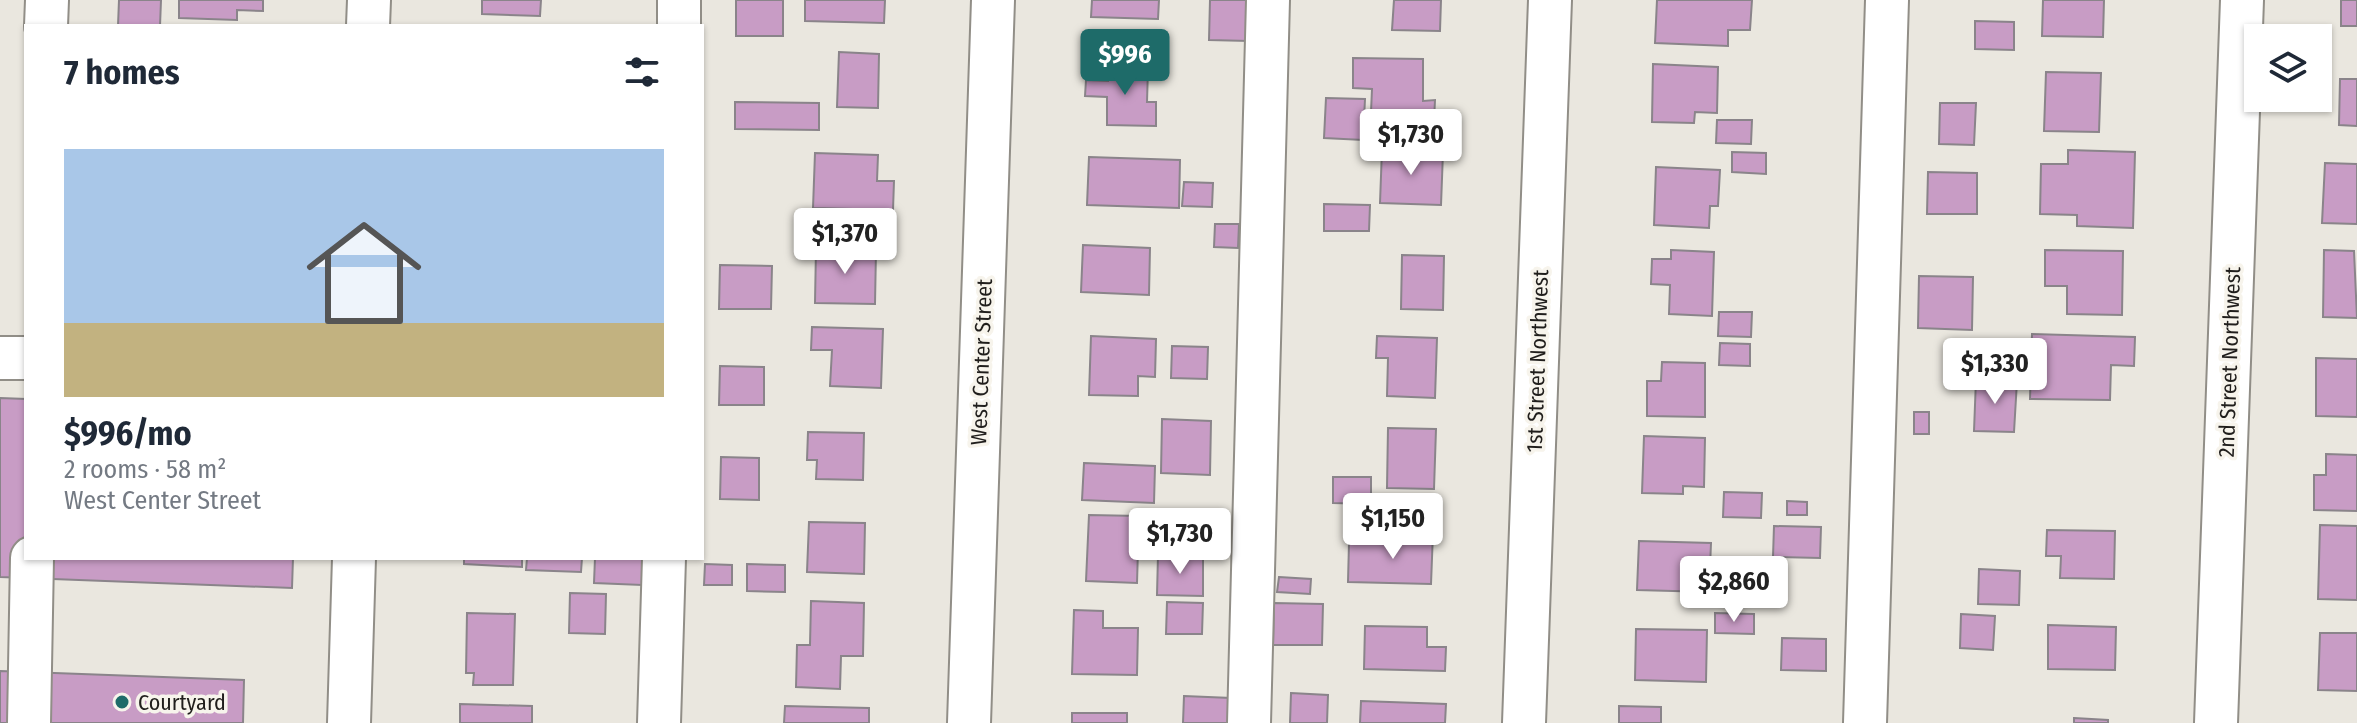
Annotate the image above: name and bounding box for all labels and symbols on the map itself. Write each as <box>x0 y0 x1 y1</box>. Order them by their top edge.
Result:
pin: $996 <box>1078 29 1172 97</box>
pin: $1,730 <box>1346 109 1476 177</box>
pin: $1,370 <box>780 208 910 276</box>
street label: 2nd Street Northwest <box>2213 265 2246 458</box>
street label: 1st Street Northwest <box>1521 268 1554 453</box>
street label: West Center Street <box>965 277 998 446</box>
pin: $1,330 <box>1930 338 2060 406</box>
pin: $1,150 <box>1328 493 1458 561</box>
pin: $1,730 <box>1115 508 1245 576</box>
pin: $2,860 <box>1669 556 1799 624</box>
place label: Courtyard <box>138 689 226 716</box>
marker: Courtyard <box>113 693 131 711</box>

